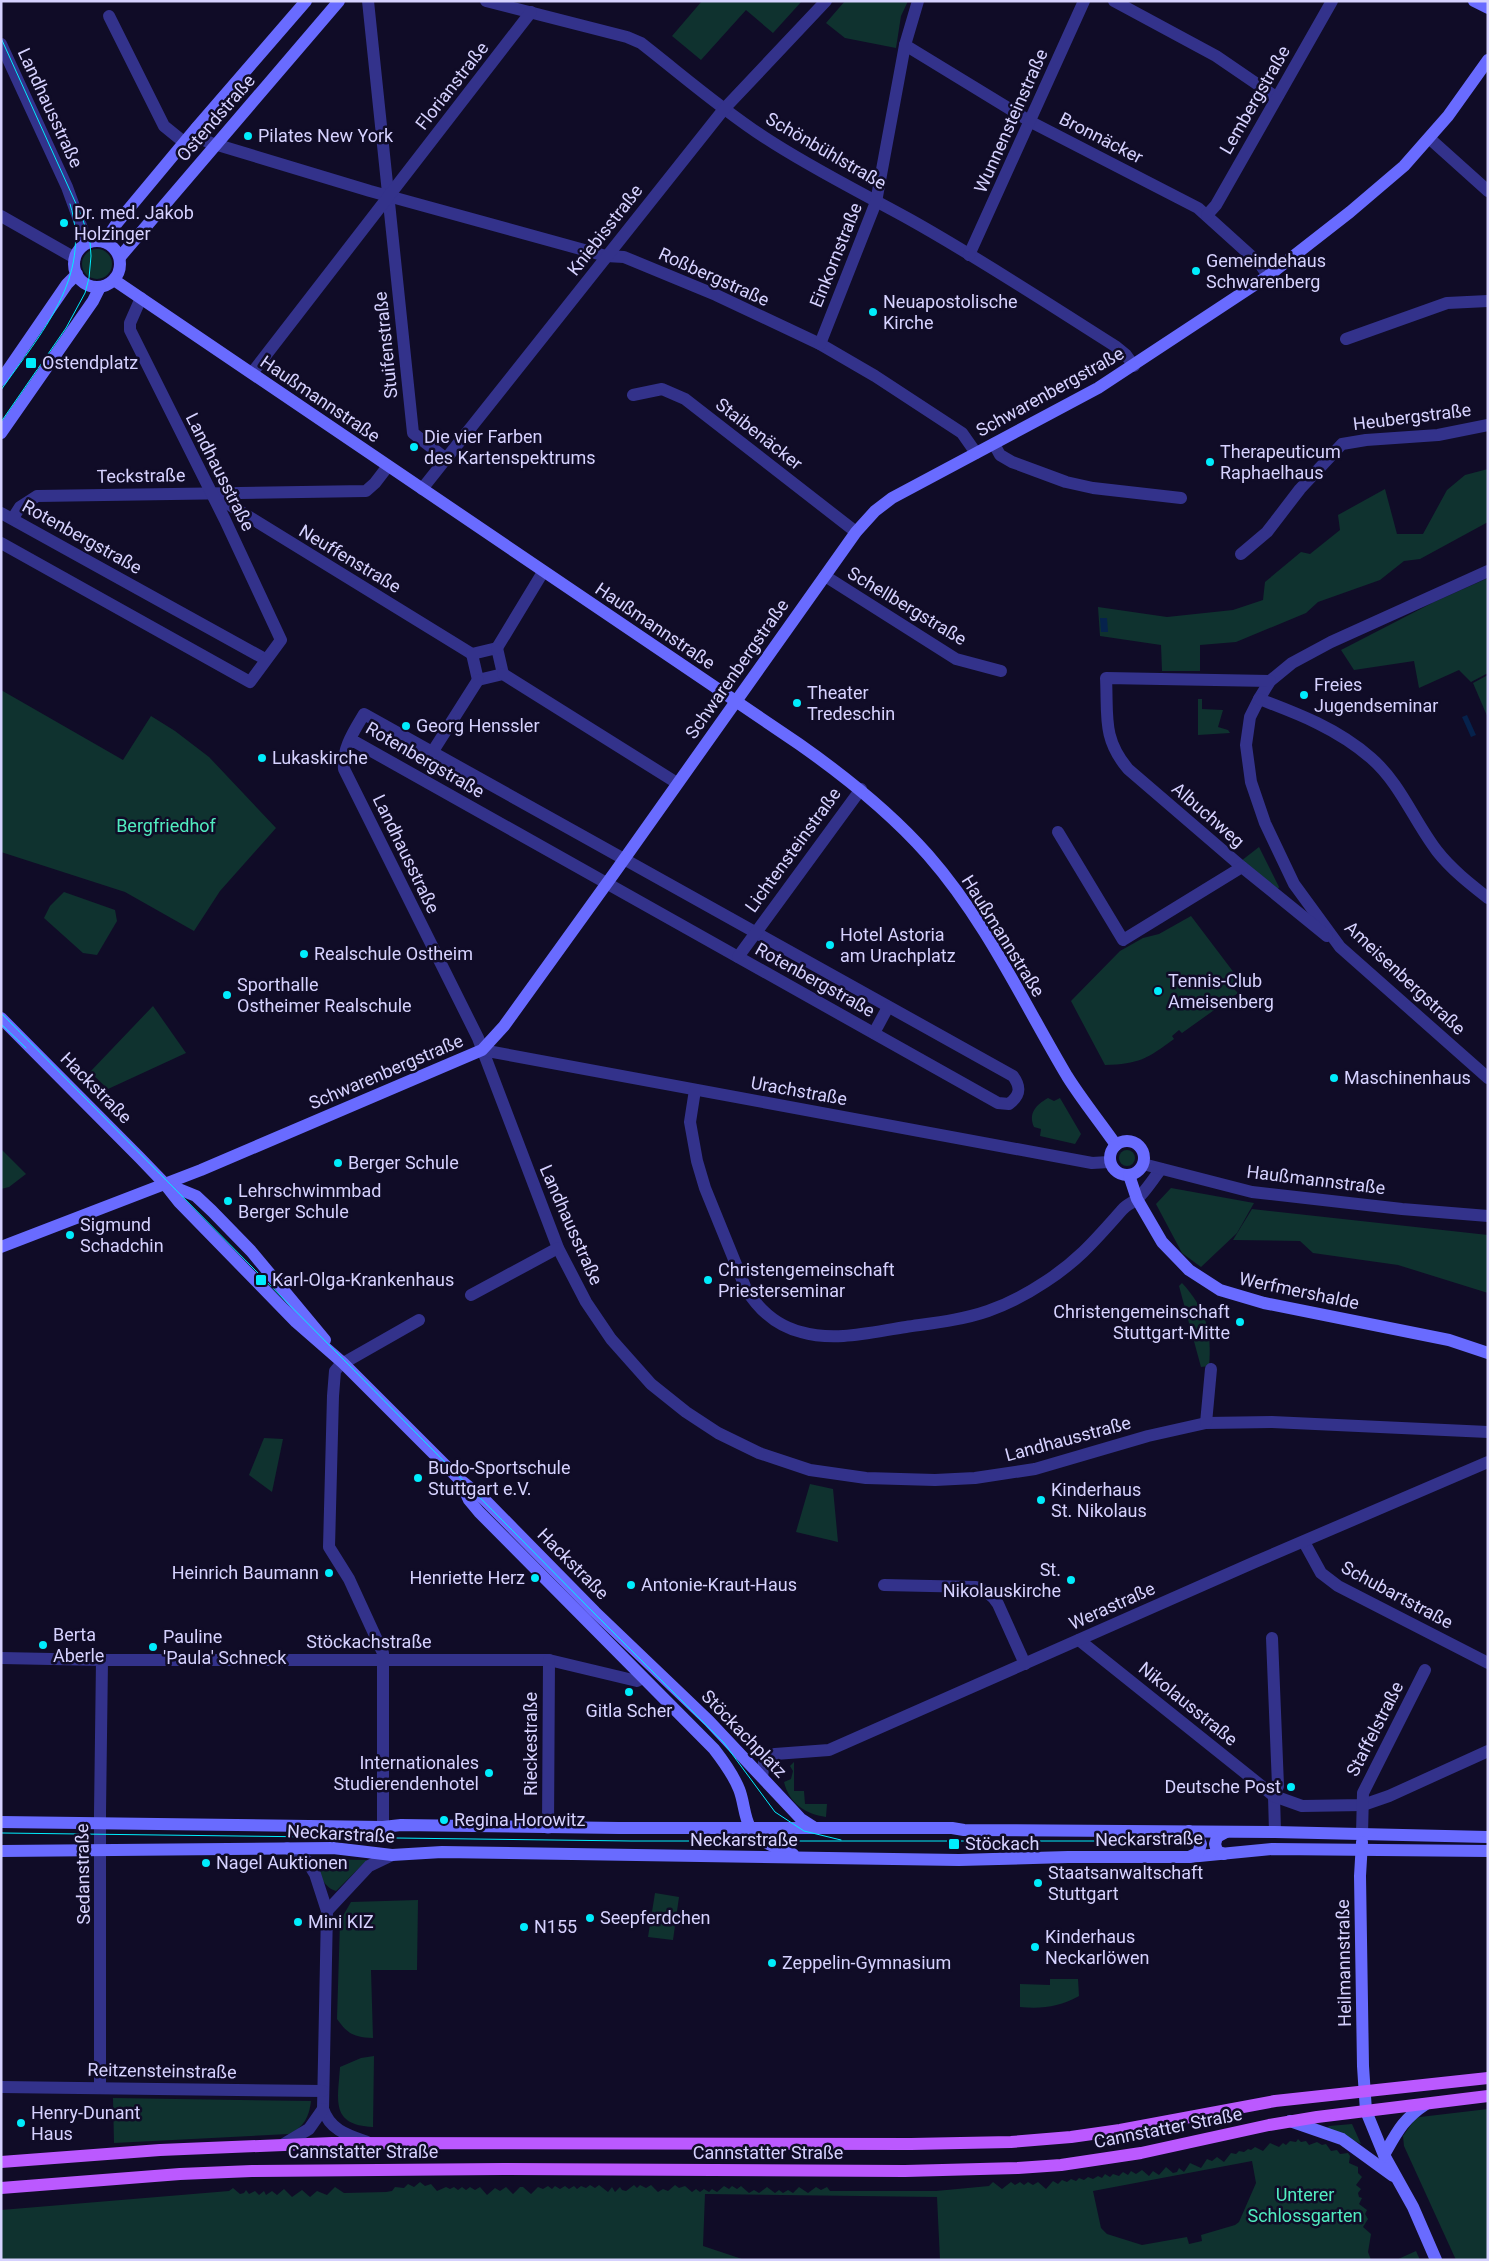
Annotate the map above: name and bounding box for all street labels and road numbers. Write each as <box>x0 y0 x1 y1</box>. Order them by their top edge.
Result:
street label: Florianstraße <box>411 38 492 134</box>
street label: Lembergstraße <box>1215 42 1294 158</box>
street label: Landhausstraße <box>14 45 87 171</box>
street label: Wunnensteinstraße <box>969 46 1052 196</box>
street label: Ostendstraße <box>172 70 259 165</box>
street label: Schönbühlstraße <box>762 108 890 194</box>
street label: Bronnäcker <box>1056 108 1147 168</box>
street label: Kniebisstraße <box>563 180 647 279</box>
street label: Einkornstraße <box>805 199 866 310</box>
street label: Roßbergstraße <box>656 243 773 310</box>
street label: Stuifenstraße <box>369 291 402 400</box>
street label: Schwarenbergstraße <box>972 342 1127 441</box>
street label: Haußmannstraße <box>257 351 384 446</box>
street label: Staibenäcker <box>712 393 807 474</box>
street label: Heubergstraße <box>1352 399 1472 434</box>
street label: Landhausstraße <box>182 409 259 534</box>
street label: Teckstraße <box>96 464 186 487</box>
street label: Rotenbergstraße <box>19 495 146 578</box>
street label: Neuffenstraße <box>296 520 405 597</box>
street label: Schellbergstraße <box>844 562 971 649</box>
street label: Haußmannstraße <box>592 578 719 673</box>
street label: Schwarenbergstraße <box>681 595 793 742</box>
street label: Rotenbergstraße <box>362 717 488 802</box>
street label: Albuchweg <box>1168 778 1249 852</box>
street label: Lichtensteinstraße <box>740 783 845 916</box>
street label: Landhausstraße <box>369 791 444 917</box>
street label: Haußmannstraße <box>958 871 1049 1001</box>
street label: Ameisenbergstraße <box>1341 916 1470 1039</box>
street label: Rotenbergstraße <box>752 938 879 1021</box>
street label: Schwarenbergstraße <box>306 1030 466 1114</box>
street label: Hackstraße <box>56 1048 136 1128</box>
street label: Urachstraße <box>749 1072 849 1109</box>
street label: Landhausstraße <box>536 1161 607 1288</box>
street label: Haußmannstraße <box>1245 1161 1387 1198</box>
street label: Werfmershalde <box>1237 1268 1361 1313</box>
street label: Landhausstraße <box>1003 1412 1133 1465</box>
street label: Hackstraße <box>533 1524 613 1604</box>
street label: Schubartstraße <box>1338 1556 1457 1633</box>
street label: Werastraße <box>1066 1577 1158 1634</box>
street label: Stöckachstraße <box>306 1631 432 1652</box>
street label: Nikolausstraße <box>1135 1657 1242 1750</box>
street label: Staffelstraße <box>1342 1678 1407 1780</box>
street label: Stöckachplatz <box>697 1686 791 1782</box>
street label: Rieckestraße <box>520 1692 541 1796</box>
street label: Neckarstraße <box>287 1820 395 1847</box>
street label: Sedanstraße <box>71 1823 94 1925</box>
street label: Neckarstraße <box>1095 1827 1203 1850</box>
street label: Neckarstraße <box>690 1829 798 1850</box>
street label: Heilmannstraße <box>1332 1899 1355 2027</box>
street label: Reitzensteinstraße <box>87 2059 237 2082</box>
street label: Cannstatter Straße <box>1092 2103 1244 2152</box>
street label: Cannstatter Straße <box>288 2141 438 2162</box>
street label: Cannstatter Straße <box>693 2142 843 2163</box>

